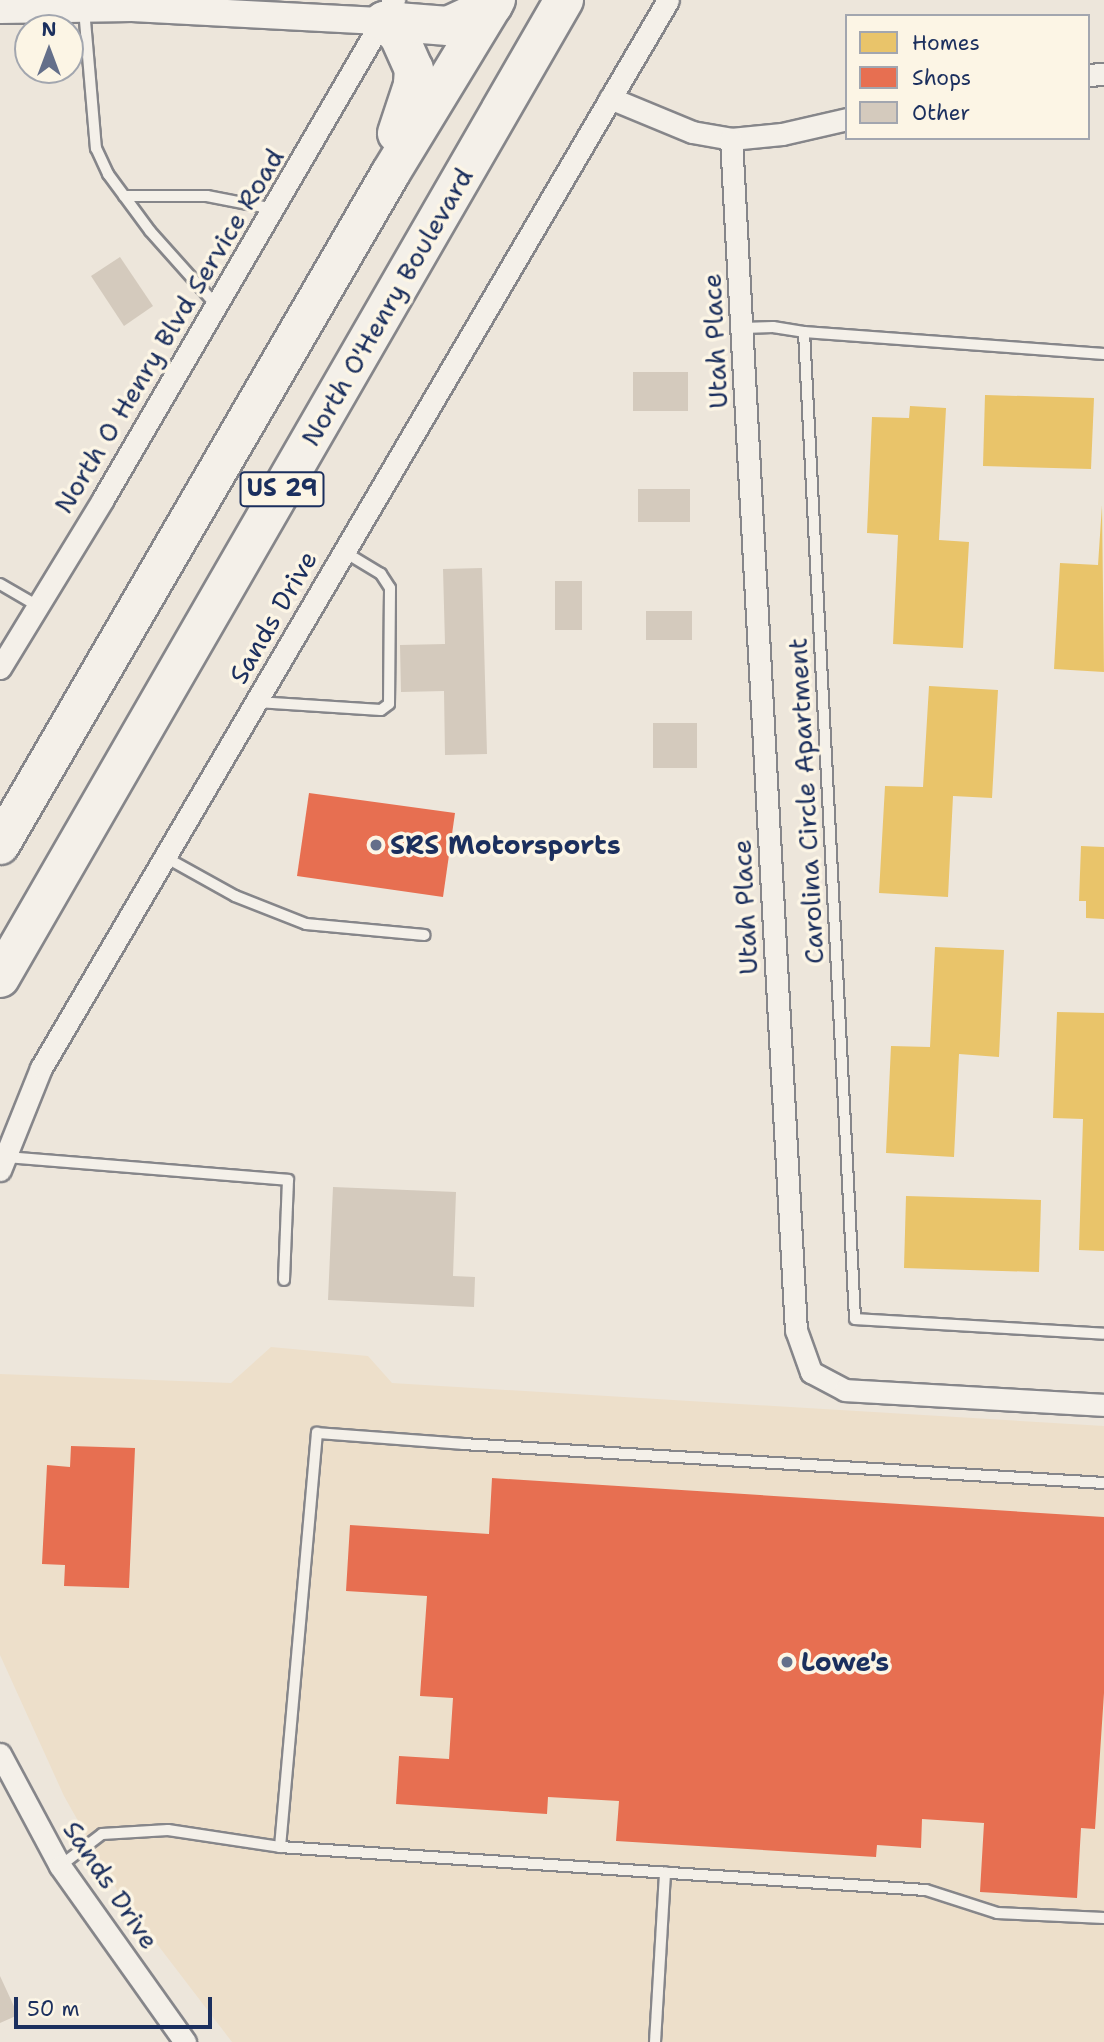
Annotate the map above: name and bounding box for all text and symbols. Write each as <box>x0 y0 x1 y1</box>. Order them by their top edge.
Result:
north arrow <box>14 14 84 84</box>
legend <box>845 14 1090 140</box>
text: N <box>41 17 57 42</box>
text: Homes <box>912 29 980 57</box>
text: Shops <box>912 64 971 92</box>
text: Other <box>912 99 970 127</box>
street label: North O Henry Blvd Service Road <box>48 143 290 519</box>
street label: North O'Henry Boulevard <box>295 163 479 451</box>
street label: Utah Place <box>696 272 734 410</box>
road number: US 29 <box>238 468 326 510</box>
street label: Sands Drive <box>222 545 324 689</box>
street label: Carolina Circle Apartment <box>782 637 830 965</box>
place label: SRS Motorsports <box>390 829 621 861</box>
marker: SRS Motorsports <box>368 837 384 853</box>
street label: Utah Place <box>726 838 764 976</box>
place label: Lowe's <box>801 1646 889 1678</box>
marker: Lowe's <box>779 1654 795 1670</box>
street label: Sands Drive <box>57 1815 165 1955</box>
scale bar <box>18 1982 215 2026</box>
text: 50 m <box>27 1995 80 2023</box>

